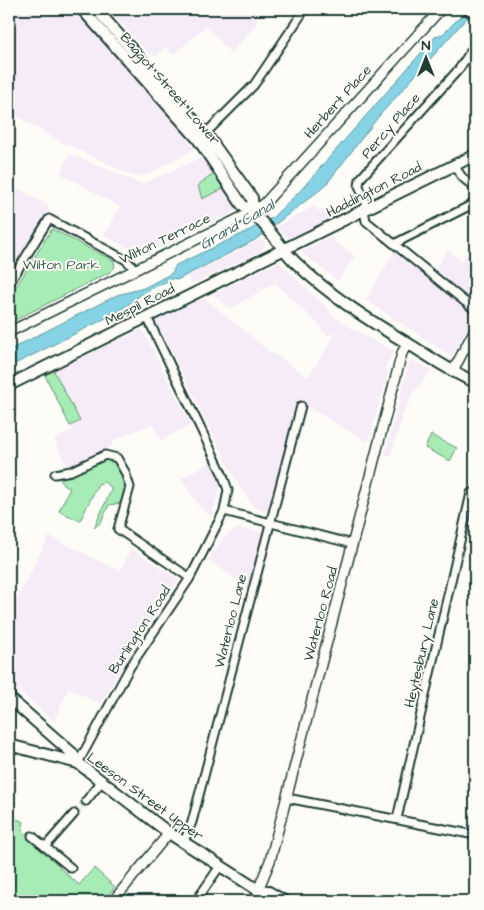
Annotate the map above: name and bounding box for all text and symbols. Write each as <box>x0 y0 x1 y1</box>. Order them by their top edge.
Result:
street label: Baggot Street Lower <box>115 28 225 150</box>
north arrow <box>402 32 452 82</box>
text: N <box>422 36 431 56</box>
street label: Herbert Place <box>299 60 377 143</box>
street label: Percy Place <box>357 89 425 163</box>
street label: Haddington Road <box>323 157 425 223</box>
water label: Grand Canal <box>196 194 280 255</box>
street label: Wilton Terrace <box>116 208 214 270</box>
park label: Wilton Park <box>23 255 99 275</box>
street label: Mespil Road <box>102 279 178 331</box>
street label: Waterloo Road <box>299 565 343 663</box>
street label: Waterloo Lane <box>210 572 252 670</box>
street label: Burlington Road <box>104 582 176 678</box>
street label: Heytesbury Lane <box>400 596 444 710</box>
street label: Leeson Street Upper <box>83 748 208 846</box>

